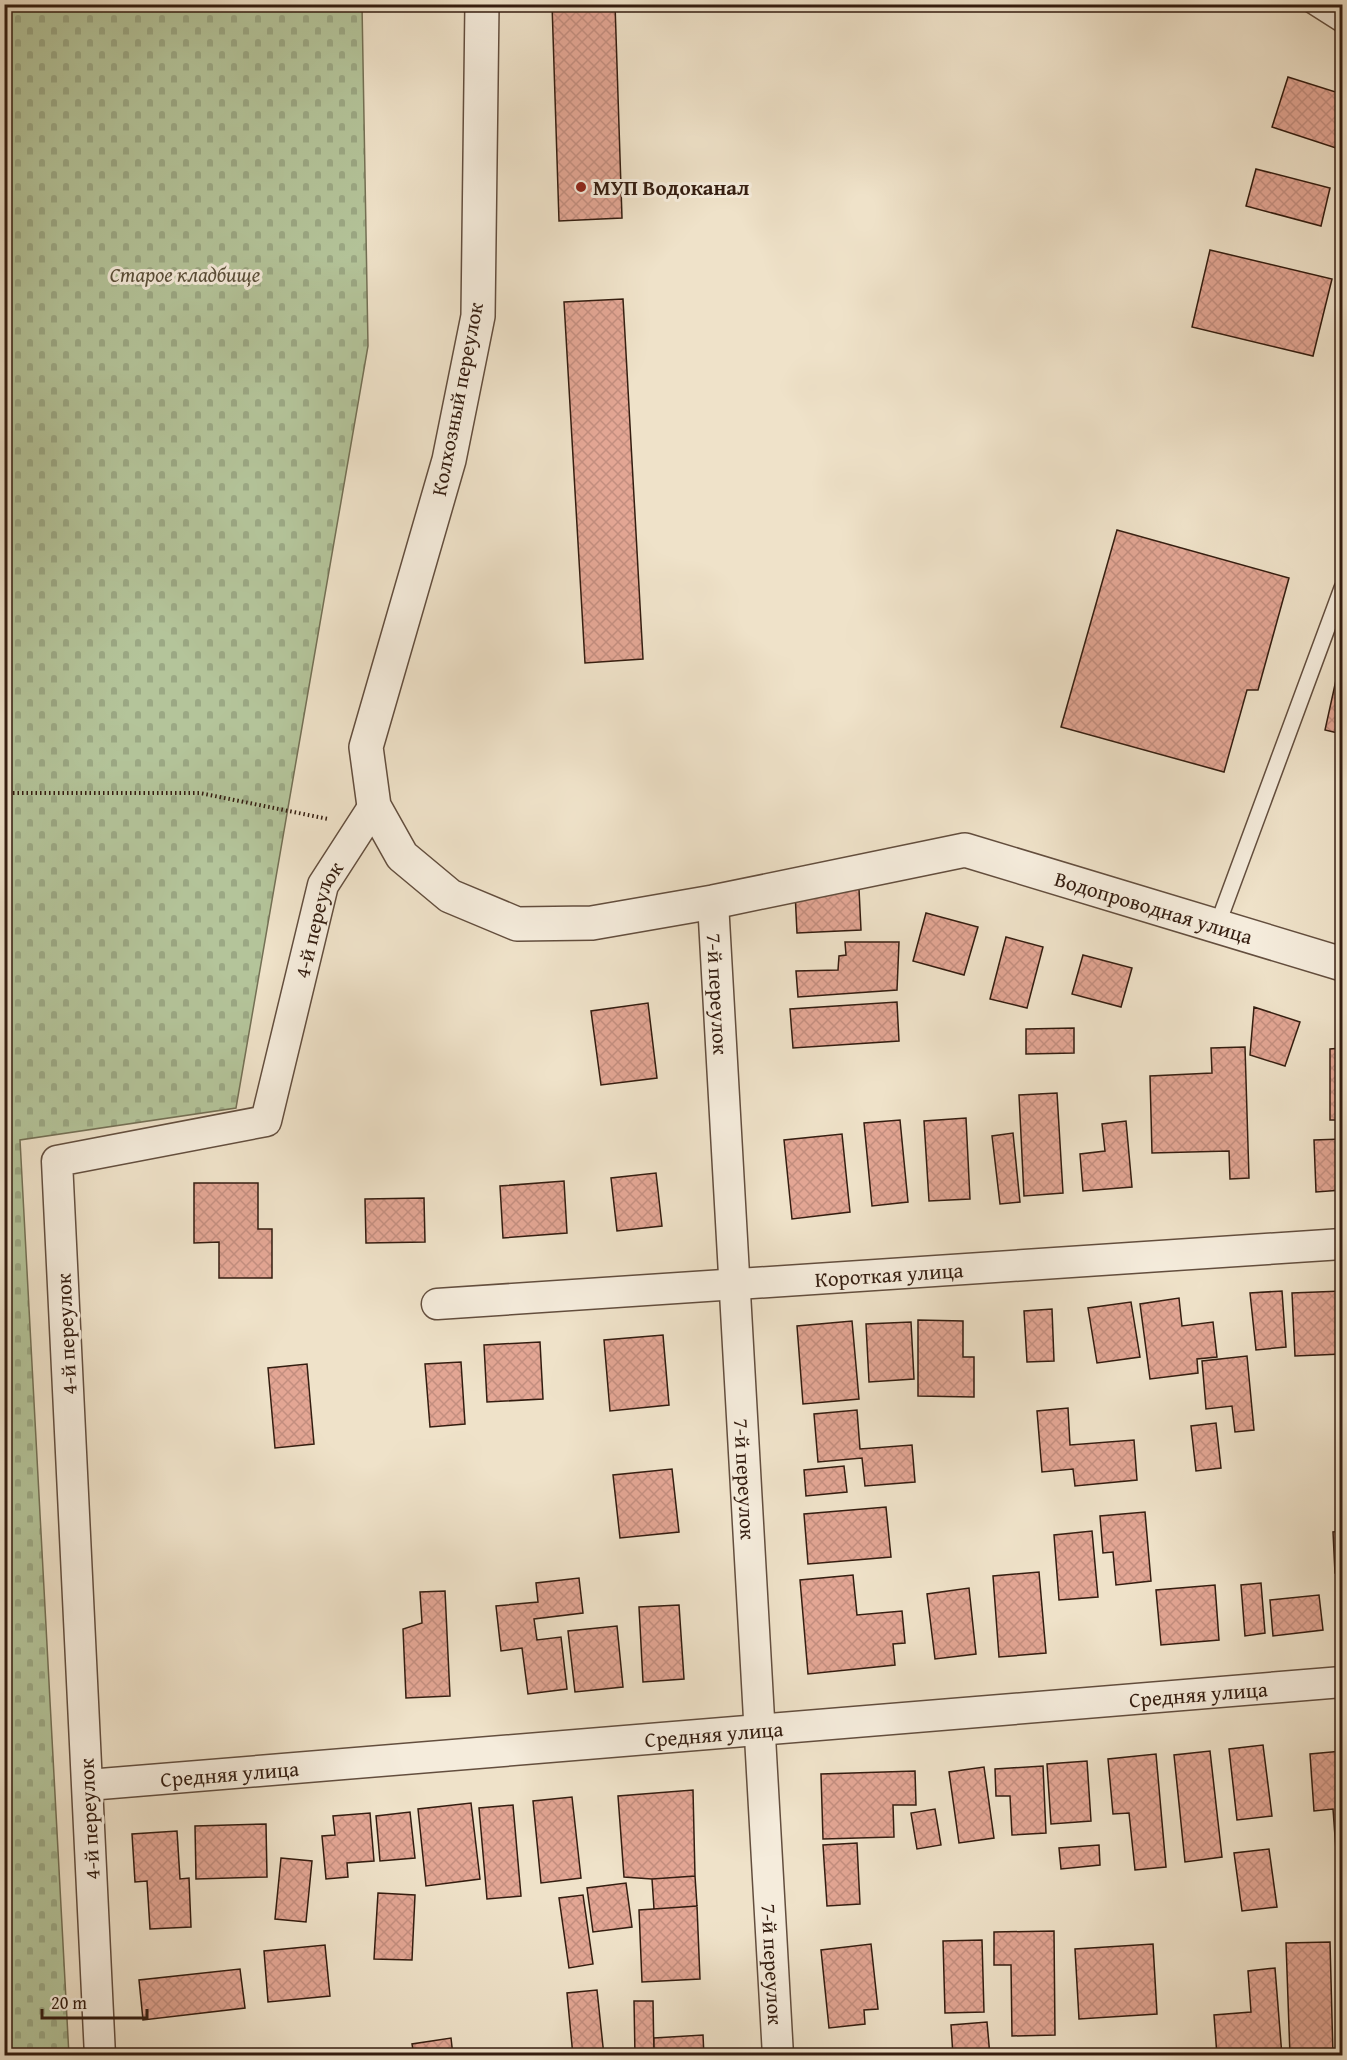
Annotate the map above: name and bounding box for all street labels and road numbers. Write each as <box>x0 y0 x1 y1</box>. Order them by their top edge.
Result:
street label: Колхозный переулок <box>423 300 491 498</box>
street label: 4-й переулок <box>286 855 350 981</box>
street label: Водопроводная улица <box>1051 863 1257 952</box>
street label: 7-й переулок <box>699 932 737 1055</box>
street label: Короткая улица <box>814 1254 964 1294</box>
street label: 4-й переулок <box>47 1273 85 1395</box>
street label: 7-й переулок <box>727 1418 764 1541</box>
street label: Средняя улица <box>1128 1673 1269 1715</box>
street label: Средняя улица <box>643 1712 784 1755</box>
street label: Средняя улица <box>159 1752 300 1795</box>
street label: 4-й переулок <box>70 1758 108 1880</box>
street label: 7-й переулок <box>754 1903 792 2026</box>

